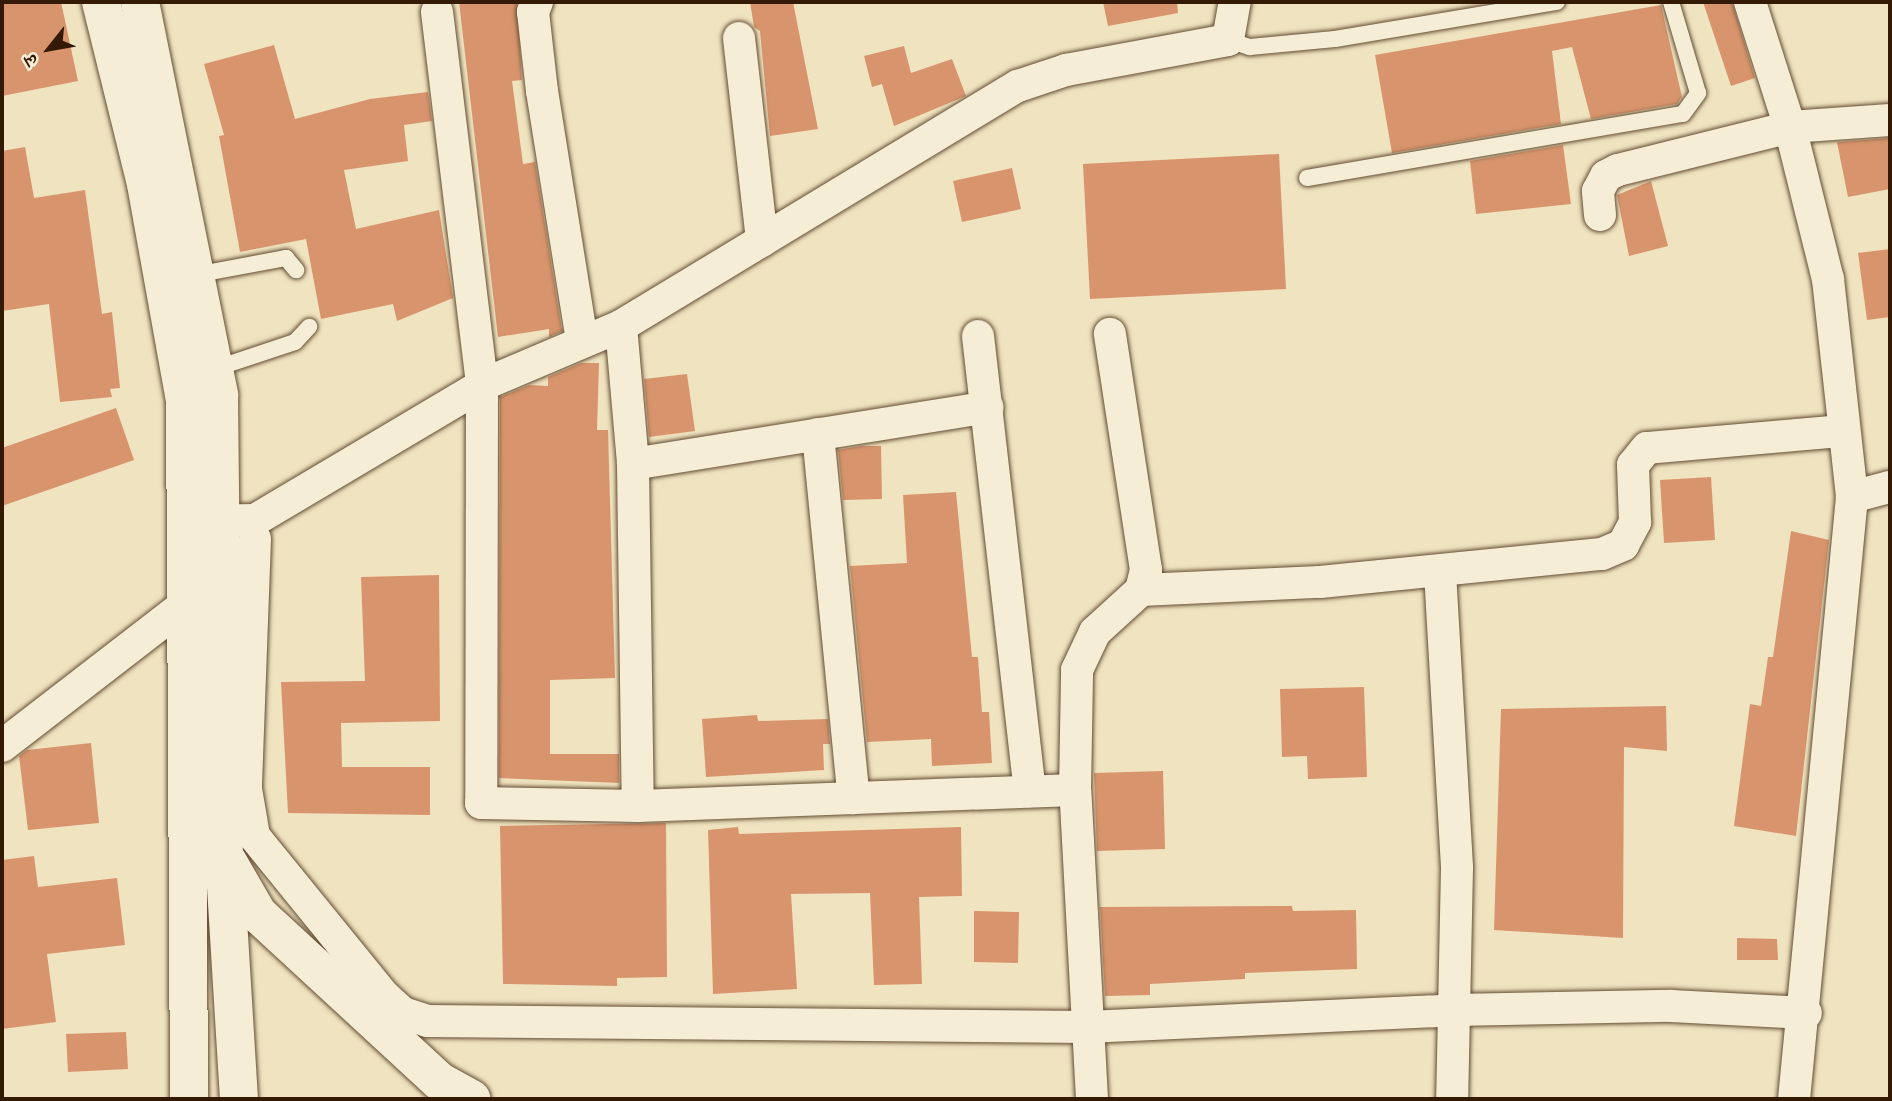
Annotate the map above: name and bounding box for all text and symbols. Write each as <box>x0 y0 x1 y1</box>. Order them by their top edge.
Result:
north arrow <box>14 14 84 84</box>
text: उ <box>18 50 43 70</box>

